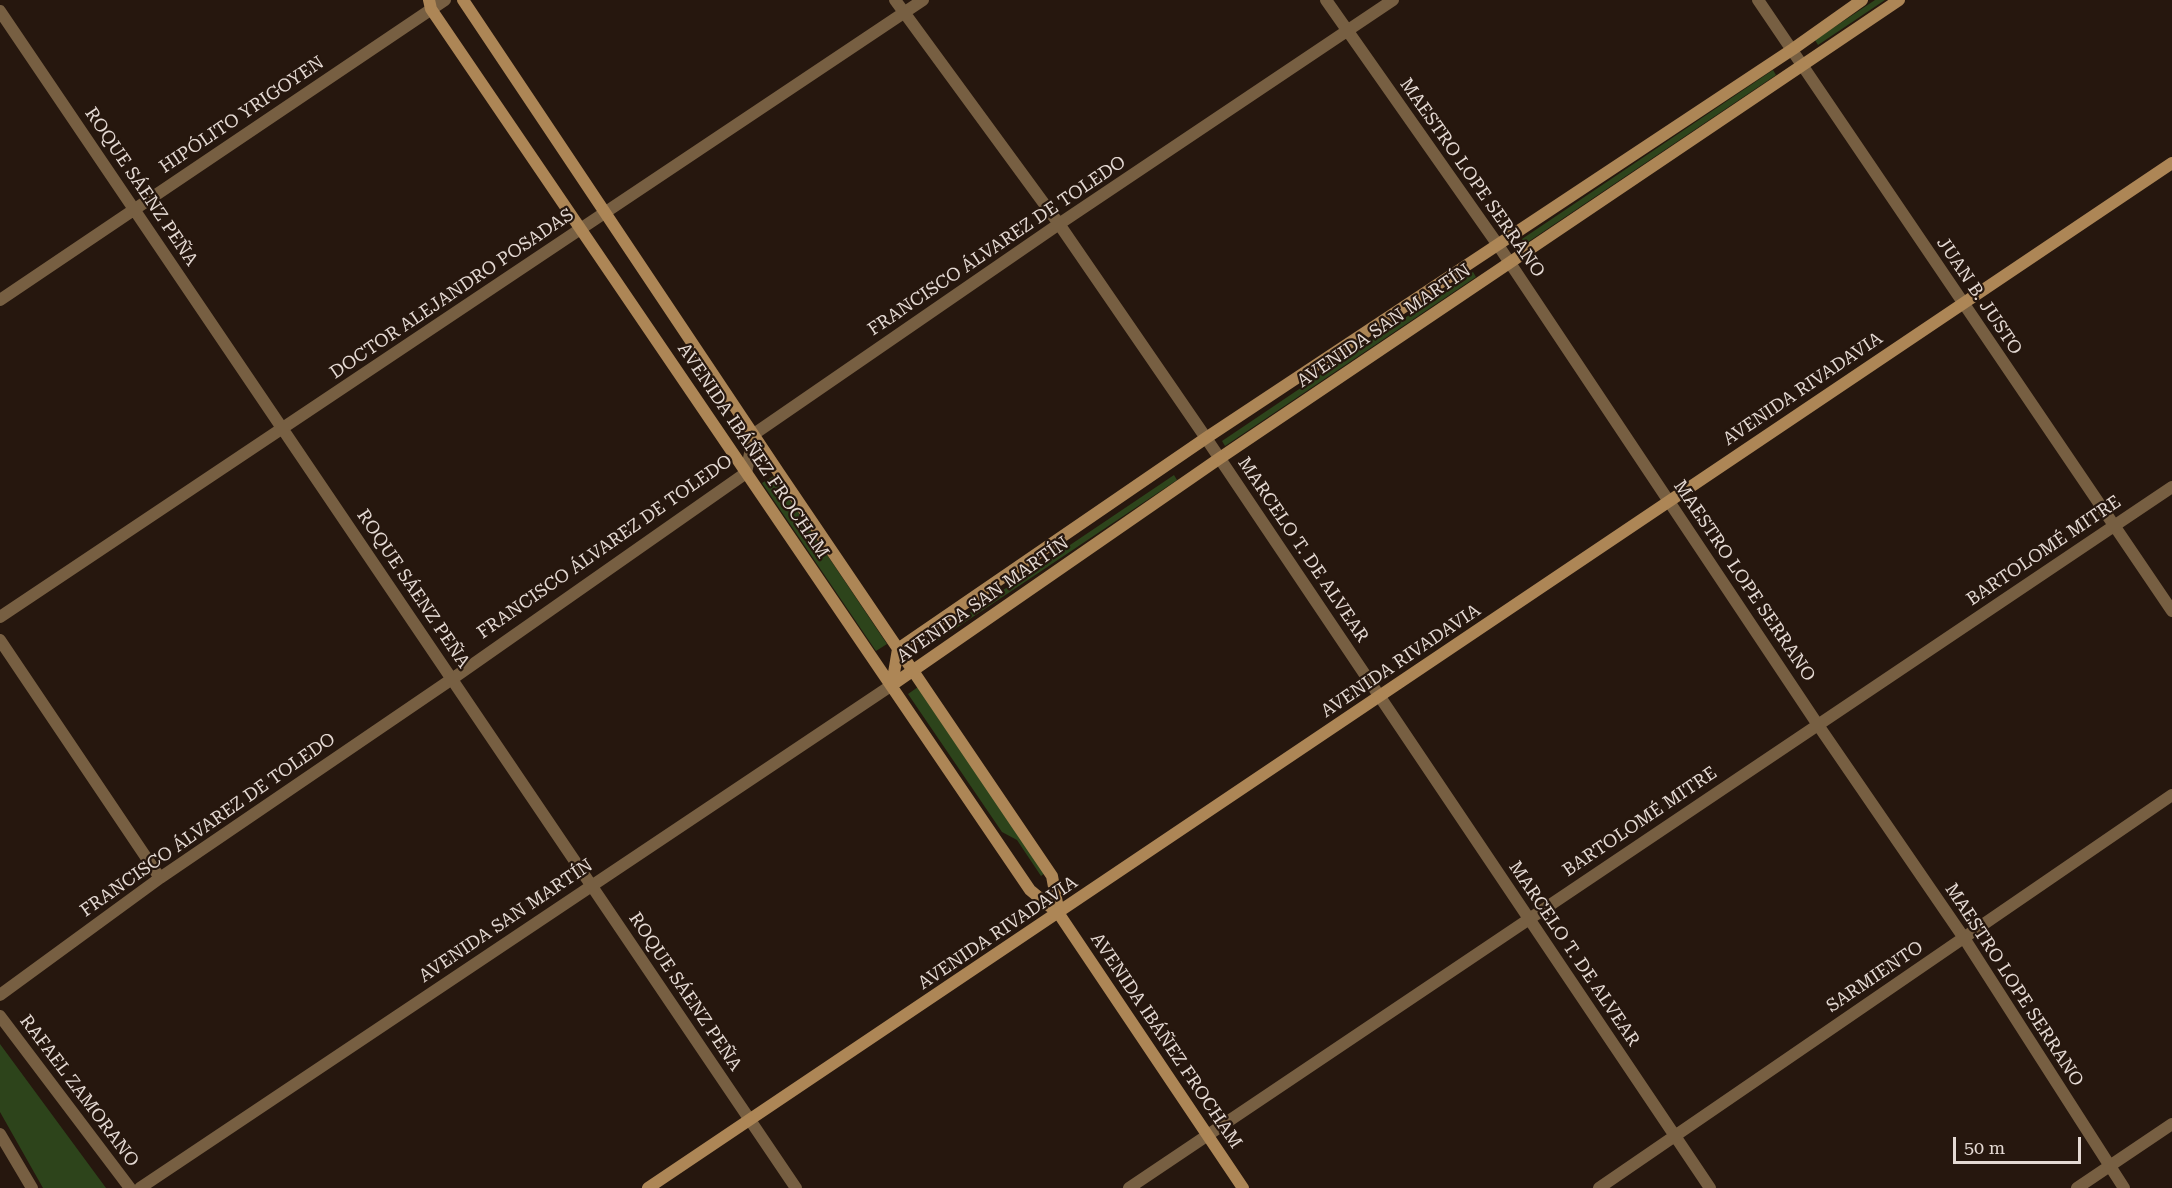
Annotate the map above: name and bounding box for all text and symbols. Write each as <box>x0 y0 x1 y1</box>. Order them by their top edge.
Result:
street label: HIPÓLITO YRIGOYEN <box>156 52 328 178</box>
street label: MAESTRO LOPE SERRANO <box>1395 74 1549 282</box>
street label: ROQUE SÁENZ PEÑA <box>80 104 202 270</box>
street label: FRANCISCO ÁLVAREZ DE TOLEDO <box>864 151 1130 341</box>
street label: DOCTOR ALEJANDRO POSADAS <box>326 204 578 384</box>
street label: JUAN B. JUSTO <box>1932 233 2026 359</box>
street label: AVENIDA SAN MARTÍN <box>1293 260 1475 392</box>
street label: AVENIDA RIVADAVIA <box>1719 328 1887 450</box>
street label: AVENIDA IBÁÑEZ FROCHAM <box>673 339 833 563</box>
street label: FRANCISCO ÁLVAREZ DE TOLEDO <box>473 450 737 644</box>
street label: MARCELO T. DE ALVEAR <box>1233 453 1373 647</box>
street label: MAESTRO LOPE SERRANO <box>1669 476 1819 686</box>
street label: BARTOLOMÉ MITRE <box>1963 491 2125 611</box>
street label: ROQUE SÁENZ PEÑA <box>352 506 474 672</box>
street label: AVENIDA SAN MARTÍN <box>893 532 1073 668</box>
street label: AVENIDA RIVADAVIA <box>1317 600 1485 722</box>
street label: FRANCISCO ÁLVAREZ DE TOLEDO <box>76 728 340 922</box>
street label: BARTOLOMÉ MITRE <box>1559 762 1721 882</box>
street label: AVENIDA SAN MARTÍN <box>415 855 597 987</box>
street label: MARCELO T. DE ALVEAR <box>1504 857 1644 1051</box>
street label: AVENIDA RIVADAVIA <box>914 872 1082 994</box>
street label: MAESTRO LOPE SERRANO <box>1940 879 2088 1091</box>
street label: ROQUE SÁENZ PEÑA <box>624 909 746 1075</box>
street label: AVENIDA IBÁÑEZ FROCHAM <box>1086 929 1246 1153</box>
street label: SARMIENTO <box>1823 937 1927 1017</box>
street label: RAFAEL ZAMORANO <box>15 1011 143 1171</box>
scale bar <box>1956 1125 2084 1163</box>
text: 50 m <box>1964 1137 2005 1158</box>

